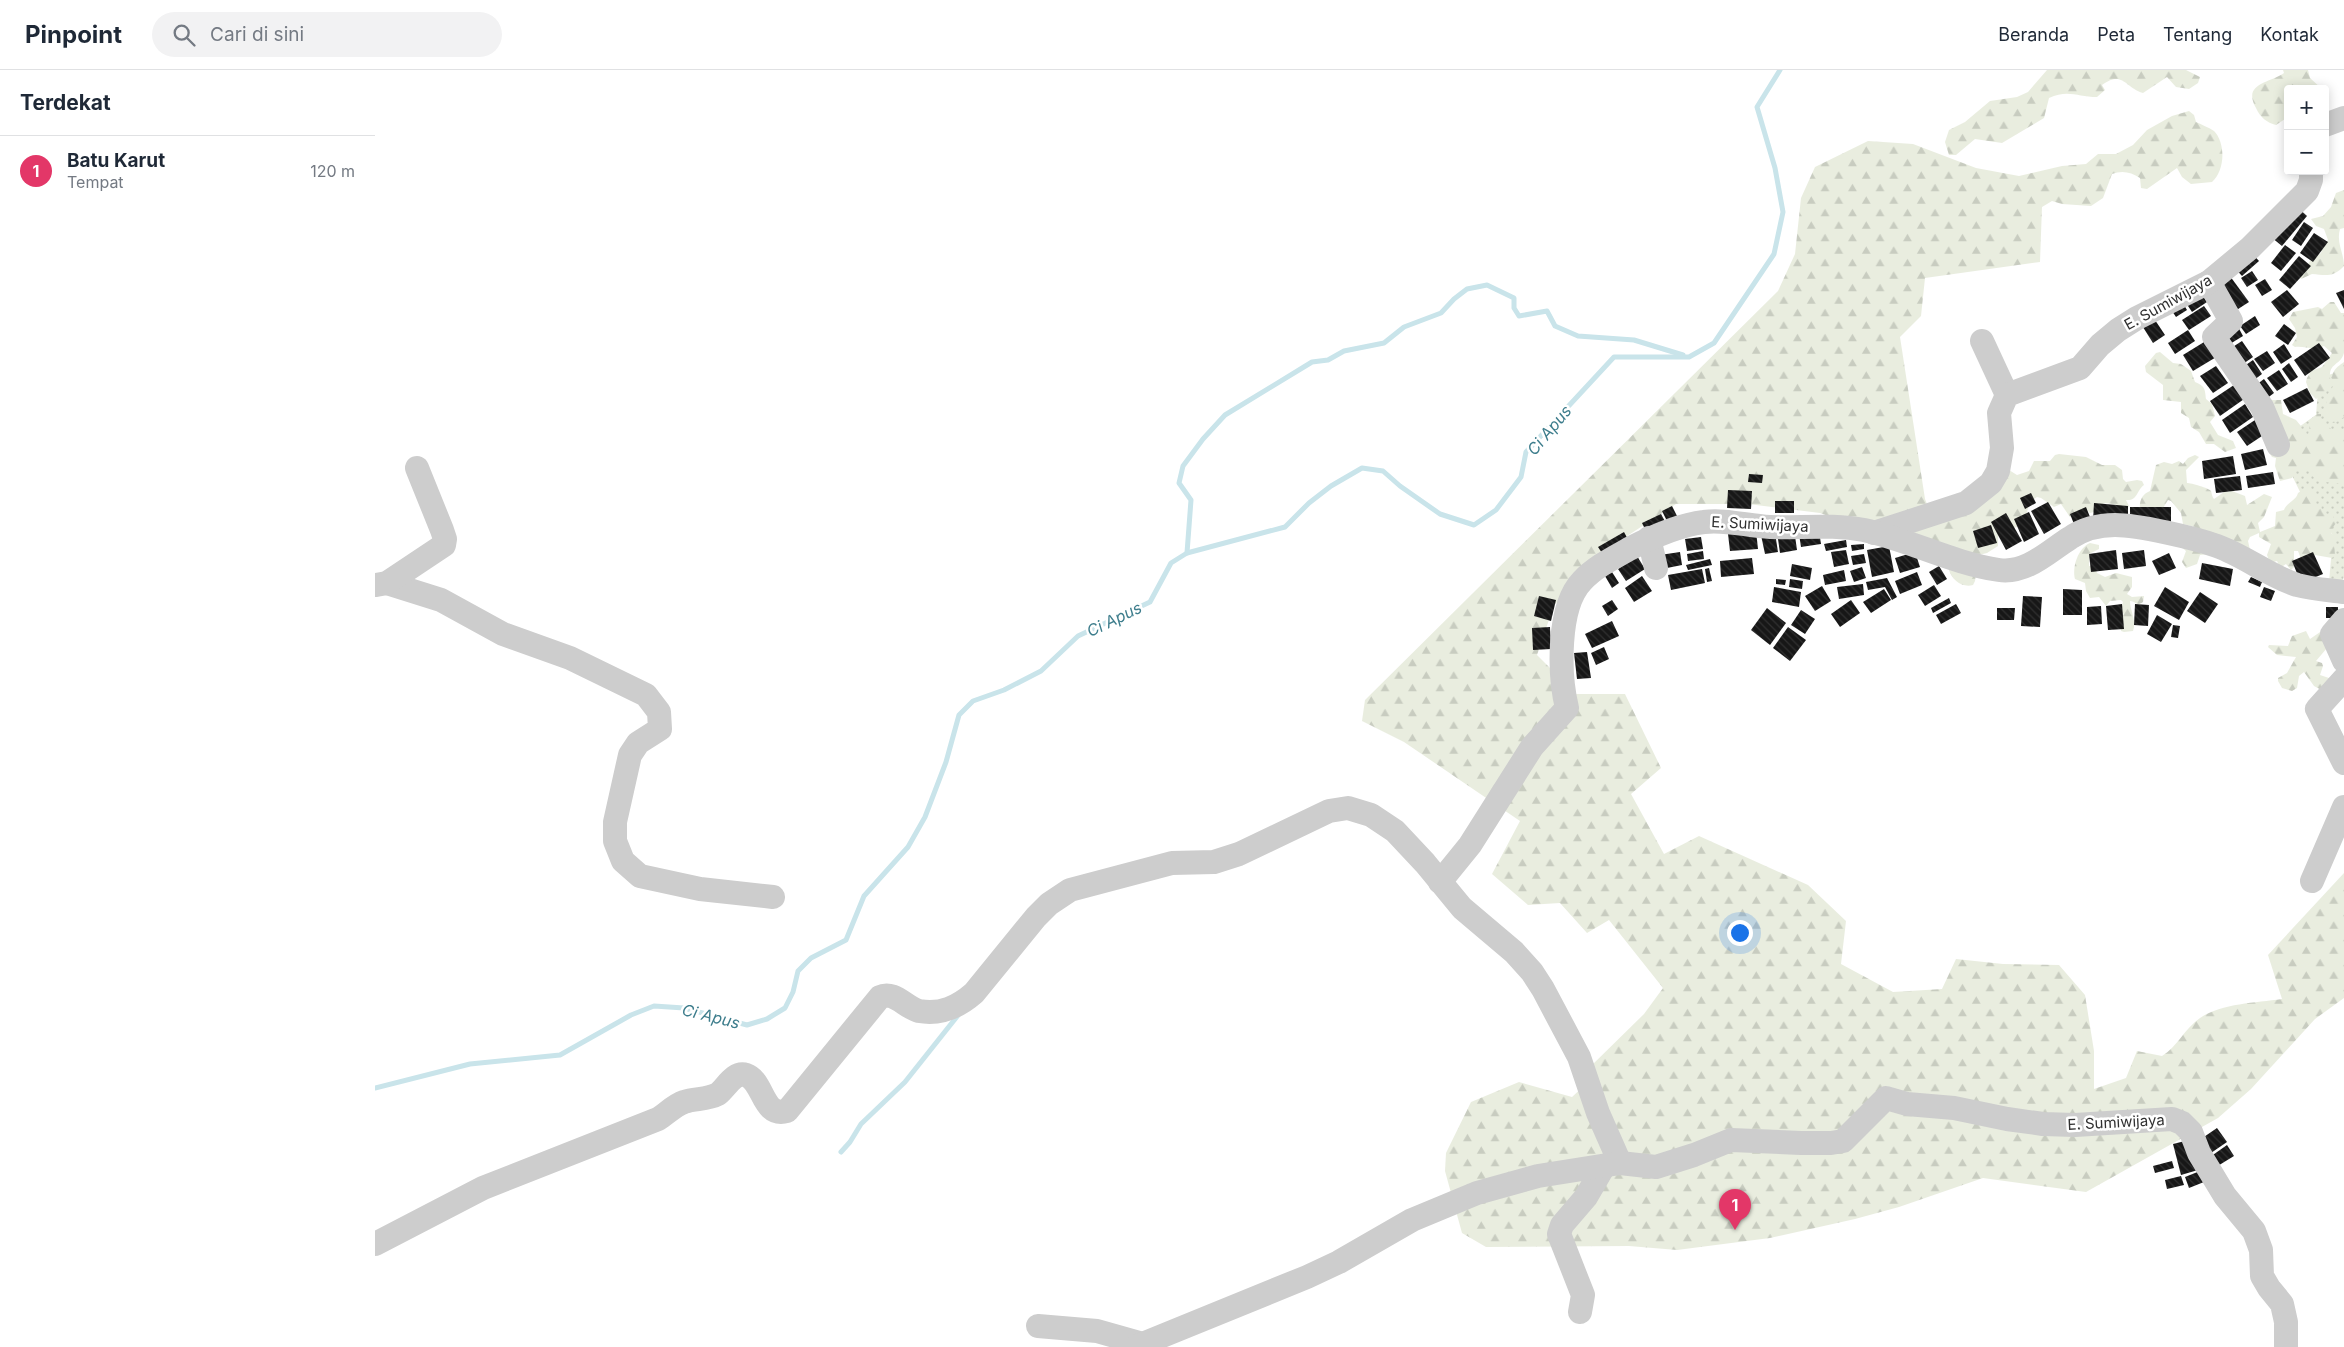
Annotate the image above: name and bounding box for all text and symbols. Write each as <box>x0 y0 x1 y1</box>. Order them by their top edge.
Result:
search box <box>152 12 502 57</box>
text: Pinpoint <box>25 20 122 49</box>
icon: search <box>170 21 198 49</box>
text: Cari di sini <box>210 23 304 46</box>
text: Beranda <box>1998 24 2069 45</box>
text: Peta <box>2097 24 2135 45</box>
text: Tentang <box>2163 24 2232 45</box>
text: Kontak <box>2260 24 2319 45</box>
map controls <box>2284 85 2329 175</box>
button: + <box>2284 85 2329 130</box>
text: Terdekat <box>20 90 111 115</box>
button: − <box>2284 130 2329 175</box>
text: Batu Karut <box>67 149 165 172</box>
text: 1 <box>33 161 39 181</box>
text: 120 m <box>310 161 355 181</box>
text: Tempat <box>67 172 124 192</box>
street label: E. Sumiwijaya <box>2121 270 2215 334</box>
water label: Ci Apus <box>1522 401 1576 459</box>
street label: E. Sumiwijaya <box>1711 512 1809 536</box>
water label: Ci Apus <box>1083 597 1145 641</box>
your location <box>1727 920 1753 946</box>
water label: Ci Apus <box>680 999 742 1033</box>
street label: E. Sumiwijaya <box>2067 1110 2165 1134</box>
pin: 1 <box>1719 1189 1751 1230</box>

